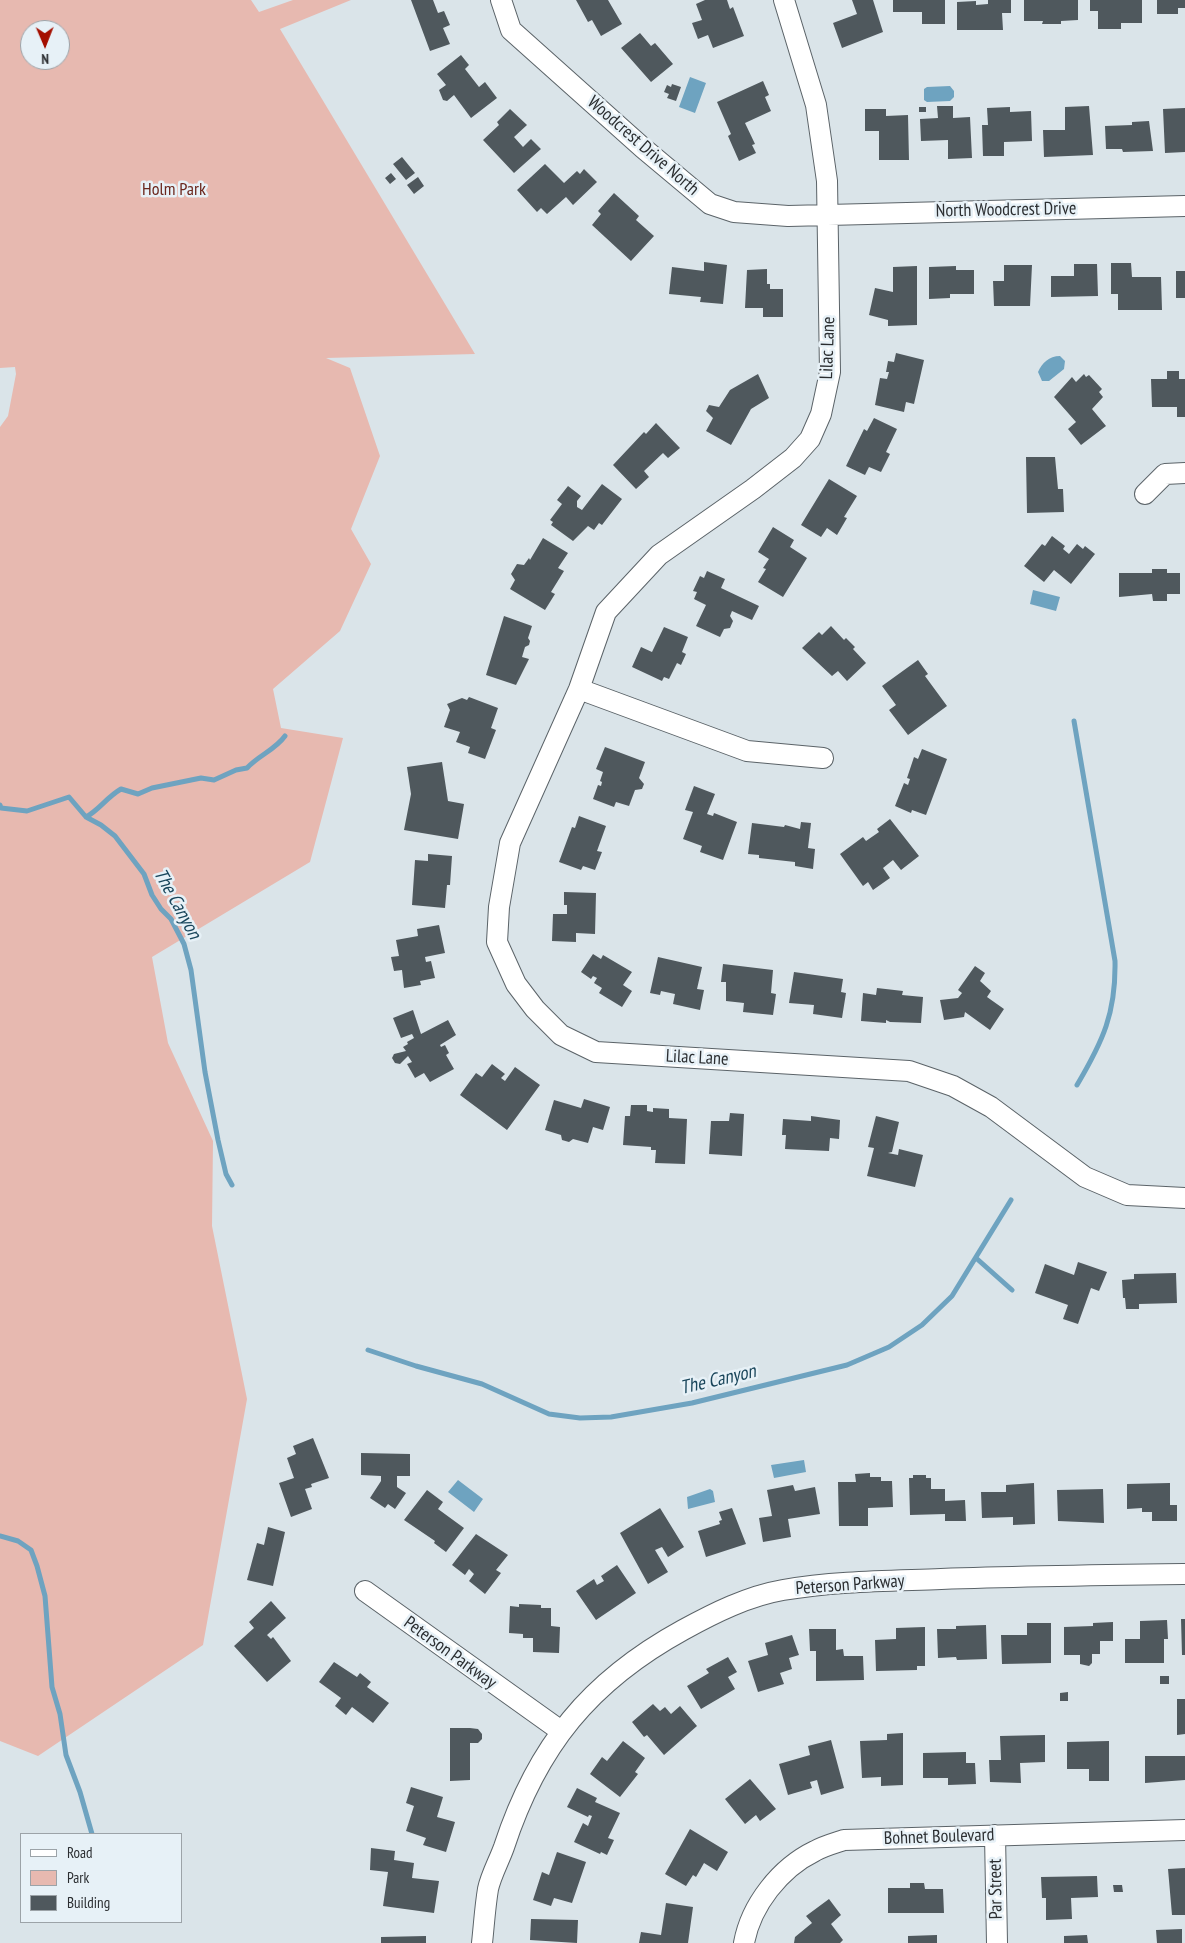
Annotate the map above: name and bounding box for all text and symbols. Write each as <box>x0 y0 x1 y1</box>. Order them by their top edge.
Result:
north arrow <box>20 20 70 70</box>
text: N <box>41 50 49 68</box>
street label: Woodcrest Drive North <box>583 92 703 200</box>
park label: Holm Park <box>142 179 206 201</box>
street label: North Woodcrest Drive <box>936 198 1076 222</box>
street label: Lilac Lane <box>816 316 840 380</box>
water label: The Canyon <box>148 865 206 943</box>
street label: Lilac Lane <box>665 1046 729 1070</box>
water label: The Canyon <box>678 1360 758 1400</box>
street label: Peterson Parkway <box>795 1570 905 1600</box>
street label: Peterson Parkway <box>400 1612 500 1694</box>
street label: Bohnet Boulevard <box>883 1824 995 1850</box>
legend <box>20 1833 182 1923</box>
text: Road <box>67 1843 93 1862</box>
street label: Par Street <box>985 1858 1007 1920</box>
text: Park <box>67 1868 89 1887</box>
text: Building <box>67 1893 110 1912</box>

